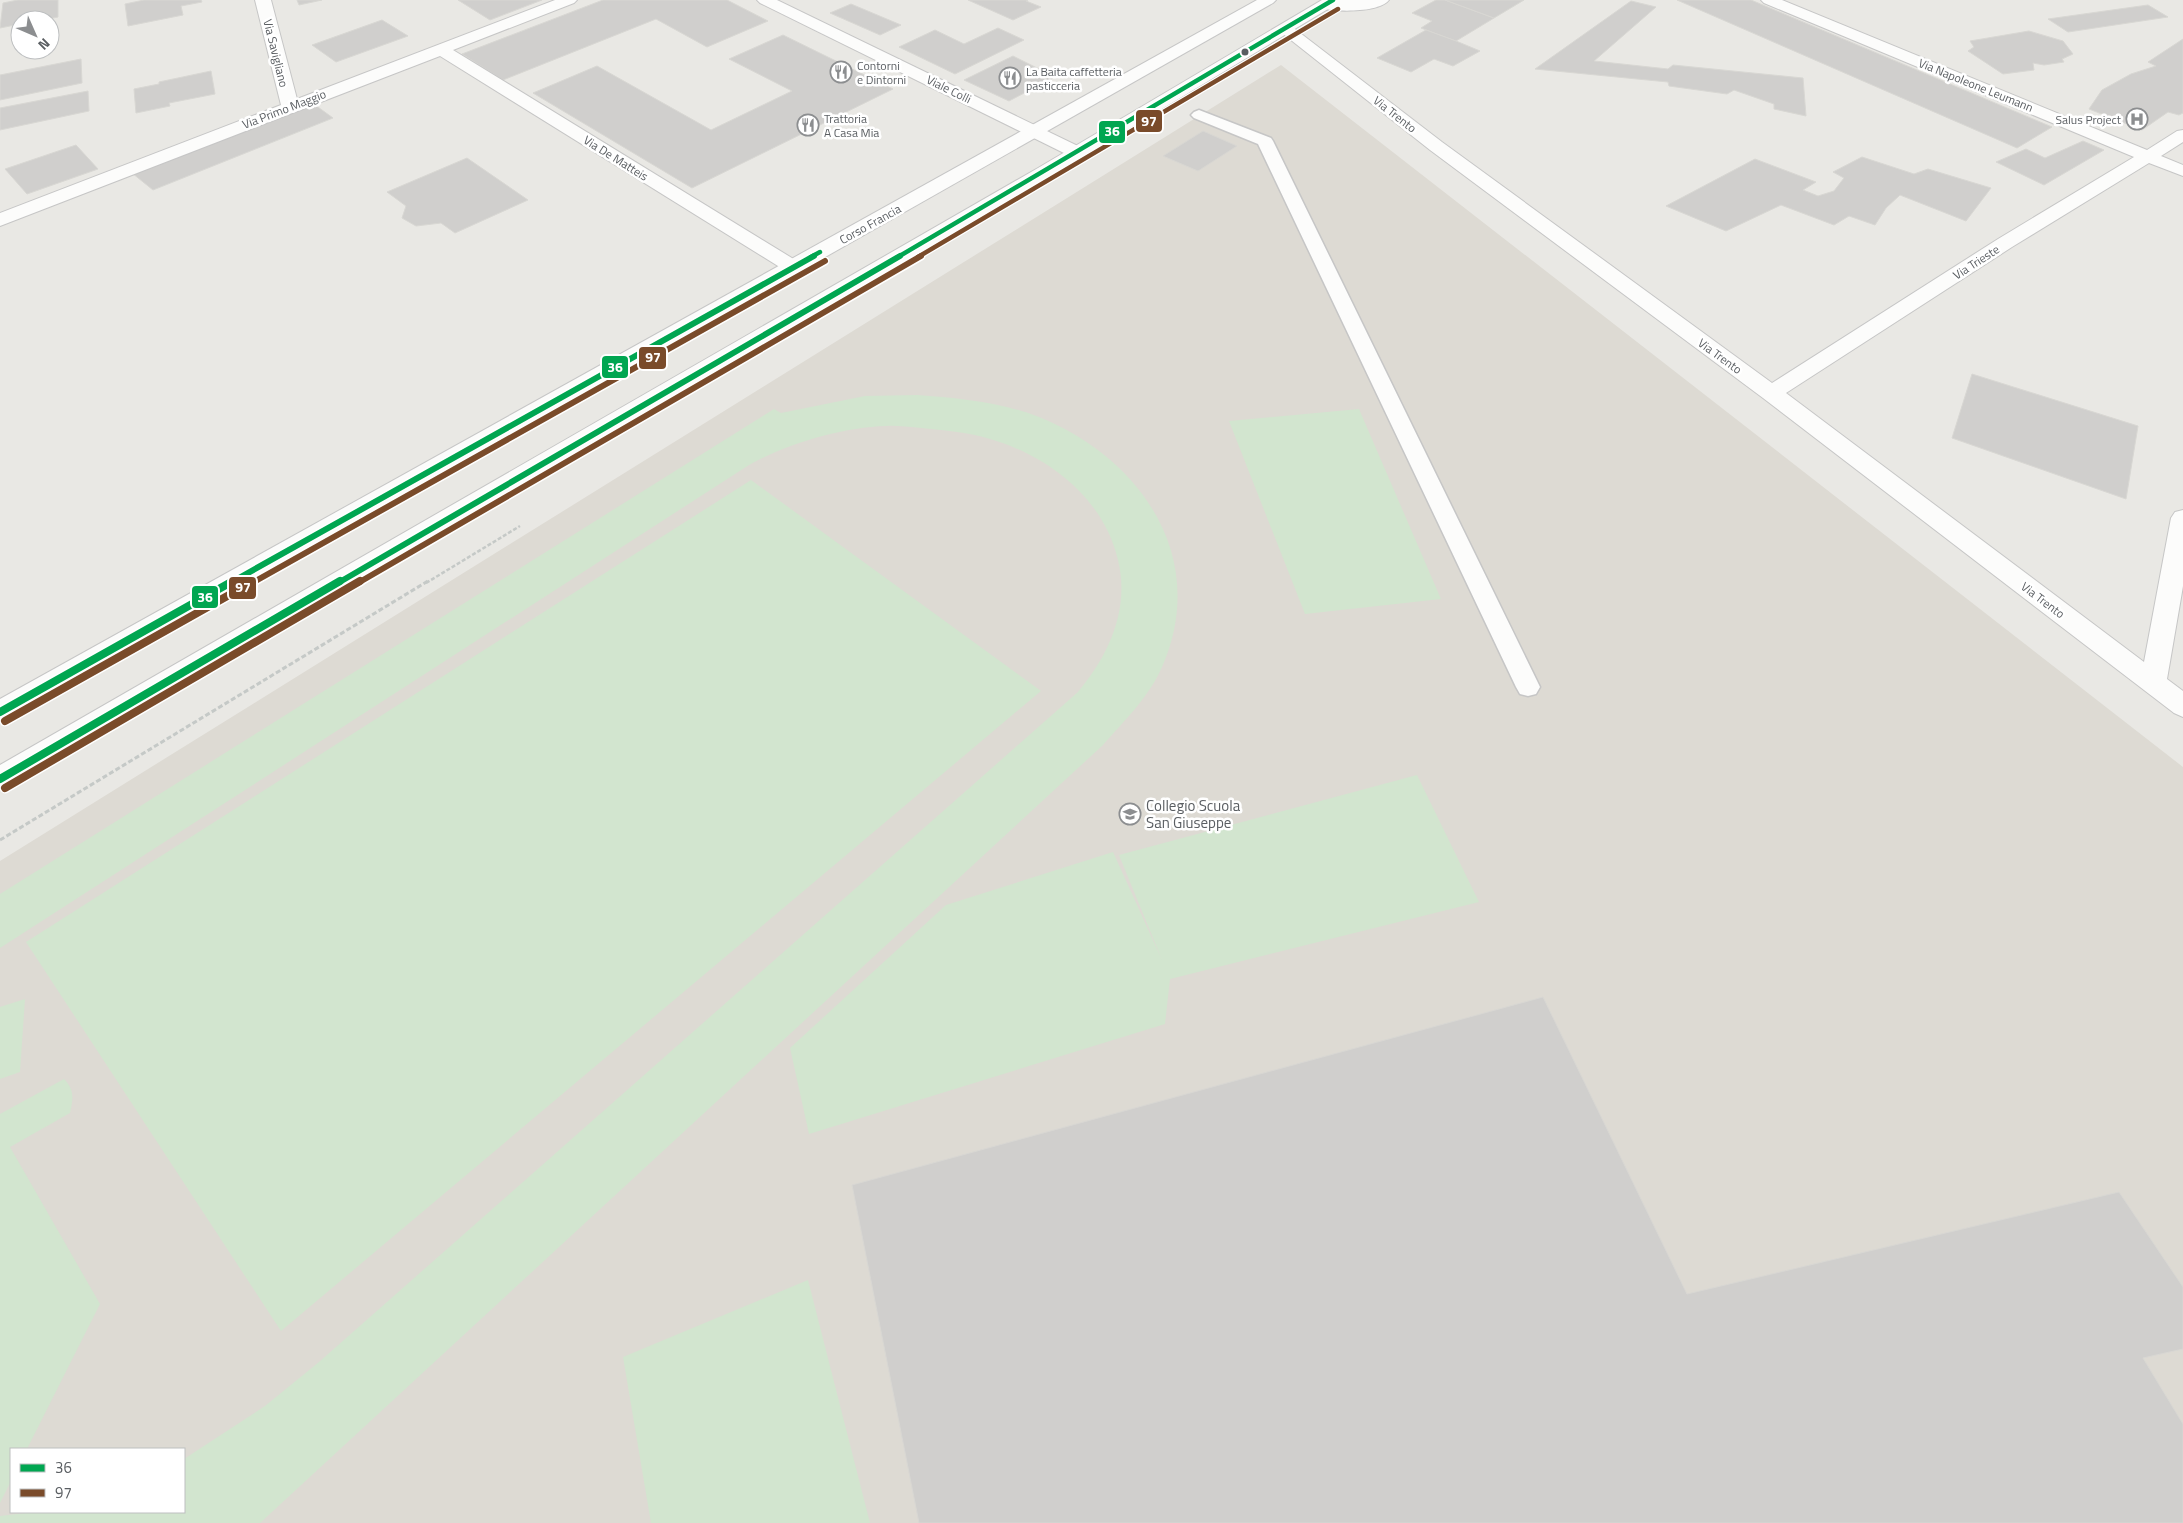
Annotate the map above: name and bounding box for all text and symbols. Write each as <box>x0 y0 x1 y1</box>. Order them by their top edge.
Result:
north arrow <box>10 10 60 60</box>
street label: Via Savigliano <box>258 17 294 89</box>
text: N <box>34 34 55 55</box>
unlabelled marker <box>1240 47 1250 57</box>
street label: Via Napoleone Leumann <box>1916 53 2036 117</box>
place label: Contorni e Dintorni <box>857 56 906 89</box>
restaurant icon: Contorni e Dintorni <box>829 60 853 84</box>
place label: La Baita caffetteria pasticceria <box>1026 62 1122 95</box>
restaurant icon: La Baita caffetteria pasticceria <box>998 66 1022 90</box>
street label: Viale Colli <box>923 70 975 108</box>
street label: Via Primo Maggio <box>239 84 329 134</box>
street label: Via Trento <box>1369 91 1421 137</box>
hospital icon: Salus Project <box>2125 107 2149 131</box>
place label: Trattoria A Casa Mia <box>824 109 879 142</box>
line badge: 97 <box>1135 109 1163 133</box>
text: 97 <box>1141 110 1157 131</box>
place label: Salus Project <box>2056 110 2122 129</box>
restaurant icon: Trattoria A Casa Mia <box>796 113 820 137</box>
line badge: 36 <box>1098 120 1126 144</box>
text: 36 <box>1104 120 1120 141</box>
street label: Via De Matteis <box>580 130 653 186</box>
street label: Corso Francia <box>836 199 904 249</box>
street label: Via Trieste <box>1949 240 2003 284</box>
street label: Via Trento <box>1694 333 1746 379</box>
line badge: 97 <box>638 346 667 370</box>
text: 97 <box>645 346 661 367</box>
line badge: 36 <box>601 355 629 379</box>
text: 36 <box>607 356 623 377</box>
line badge: 97 <box>228 576 257 600</box>
text: 97 <box>235 576 251 597</box>
street label: Via Trento <box>2017 577 2069 623</box>
line badge: 36 <box>191 585 219 609</box>
text: 36 <box>197 586 213 607</box>
place label: Collegio Scuola San Giuseppe <box>1146 794 1241 834</box>
school or university icon: Collegio Scuola San Giuseppe <box>1118 802 1142 826</box>
legend <box>10 1448 185 1513</box>
text: 36 <box>55 1456 72 1479</box>
text: 97 <box>55 1481 72 1504</box>

